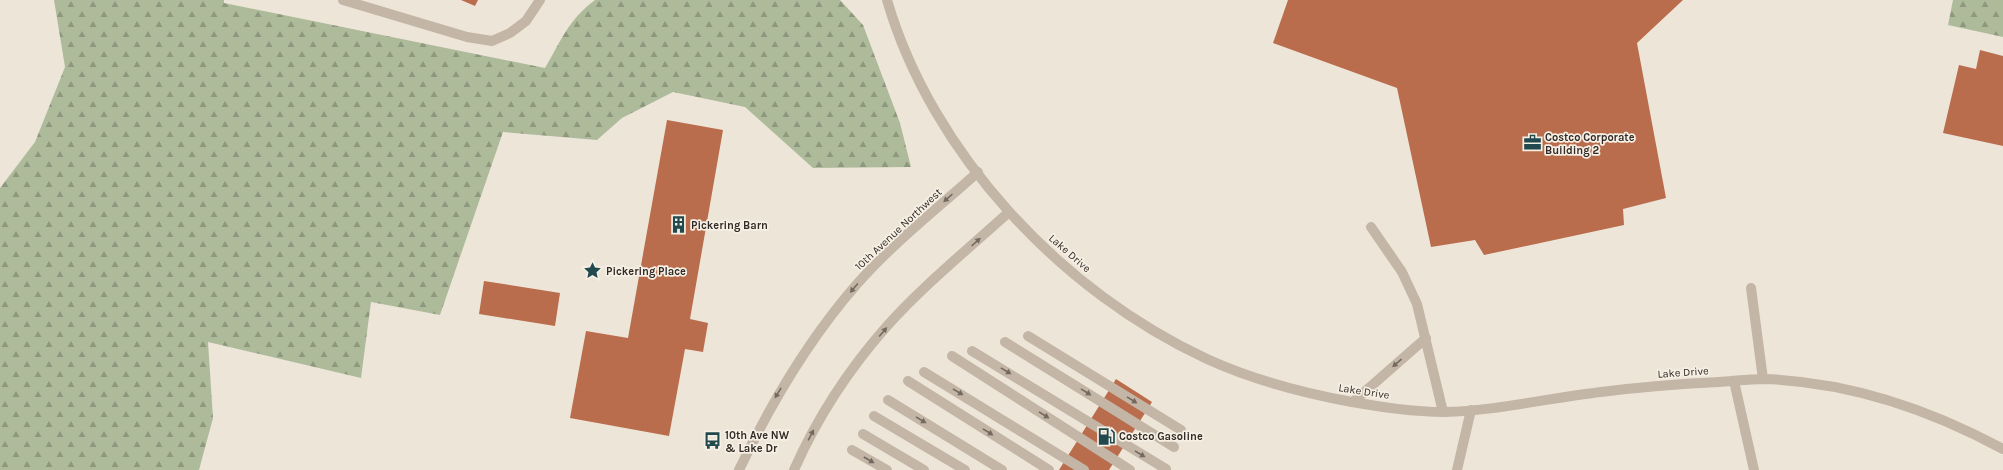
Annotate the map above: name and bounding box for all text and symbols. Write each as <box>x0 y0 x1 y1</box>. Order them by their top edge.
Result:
place label: Costco Corporate Building 2 <box>1545 131 1635 157</box>
office icon: Costco Corporate Building 2 <box>1522 133 1542 153</box>
street label: 10th Avenue Northwest <box>852 186 945 273</box>
one-way arrow <box>943 194 954 203</box>
building icon: Pickering Barn <box>668 215 688 235</box>
place label: Pickering Barn <box>691 219 768 232</box>
street label: Lake Drive <box>1046 232 1094 275</box>
one-way arrow <box>971 237 981 247</box>
place icon: Pickering Place <box>583 261 603 281</box>
place label: Pickering Place <box>606 265 686 278</box>
one-way arrow <box>850 282 859 293</box>
one-way arrow <box>878 327 887 337</box>
one-way arrow <box>1392 359 1402 368</box>
street label: Lake Drive <box>1657 364 1709 381</box>
one-way arrow <box>1000 368 1012 375</box>
street label: Lake Drive <box>1338 381 1391 402</box>
one-way arrow <box>775 387 782 399</box>
one-way arrow <box>1081 388 1091 396</box>
one-way arrow <box>952 389 964 396</box>
one-way arrow <box>1126 397 1138 404</box>
one-way arrow <box>1038 411 1049 418</box>
one-way arrow <box>915 417 927 424</box>
fuel station icon: Costco Gasoline <box>1096 426 1116 446</box>
one-way arrow <box>983 428 993 436</box>
place label: 10th Ave NW & Lake Dr <box>725 429 790 455</box>
one-way arrow <box>807 429 814 441</box>
place label: Costco Gasoline <box>1119 430 1203 443</box>
bus stop icon: 10th Ave NW & Lake Dr <box>702 431 722 451</box>
one-way arrow <box>1135 450 1145 458</box>
one-way arrow <box>863 456 875 463</box>

